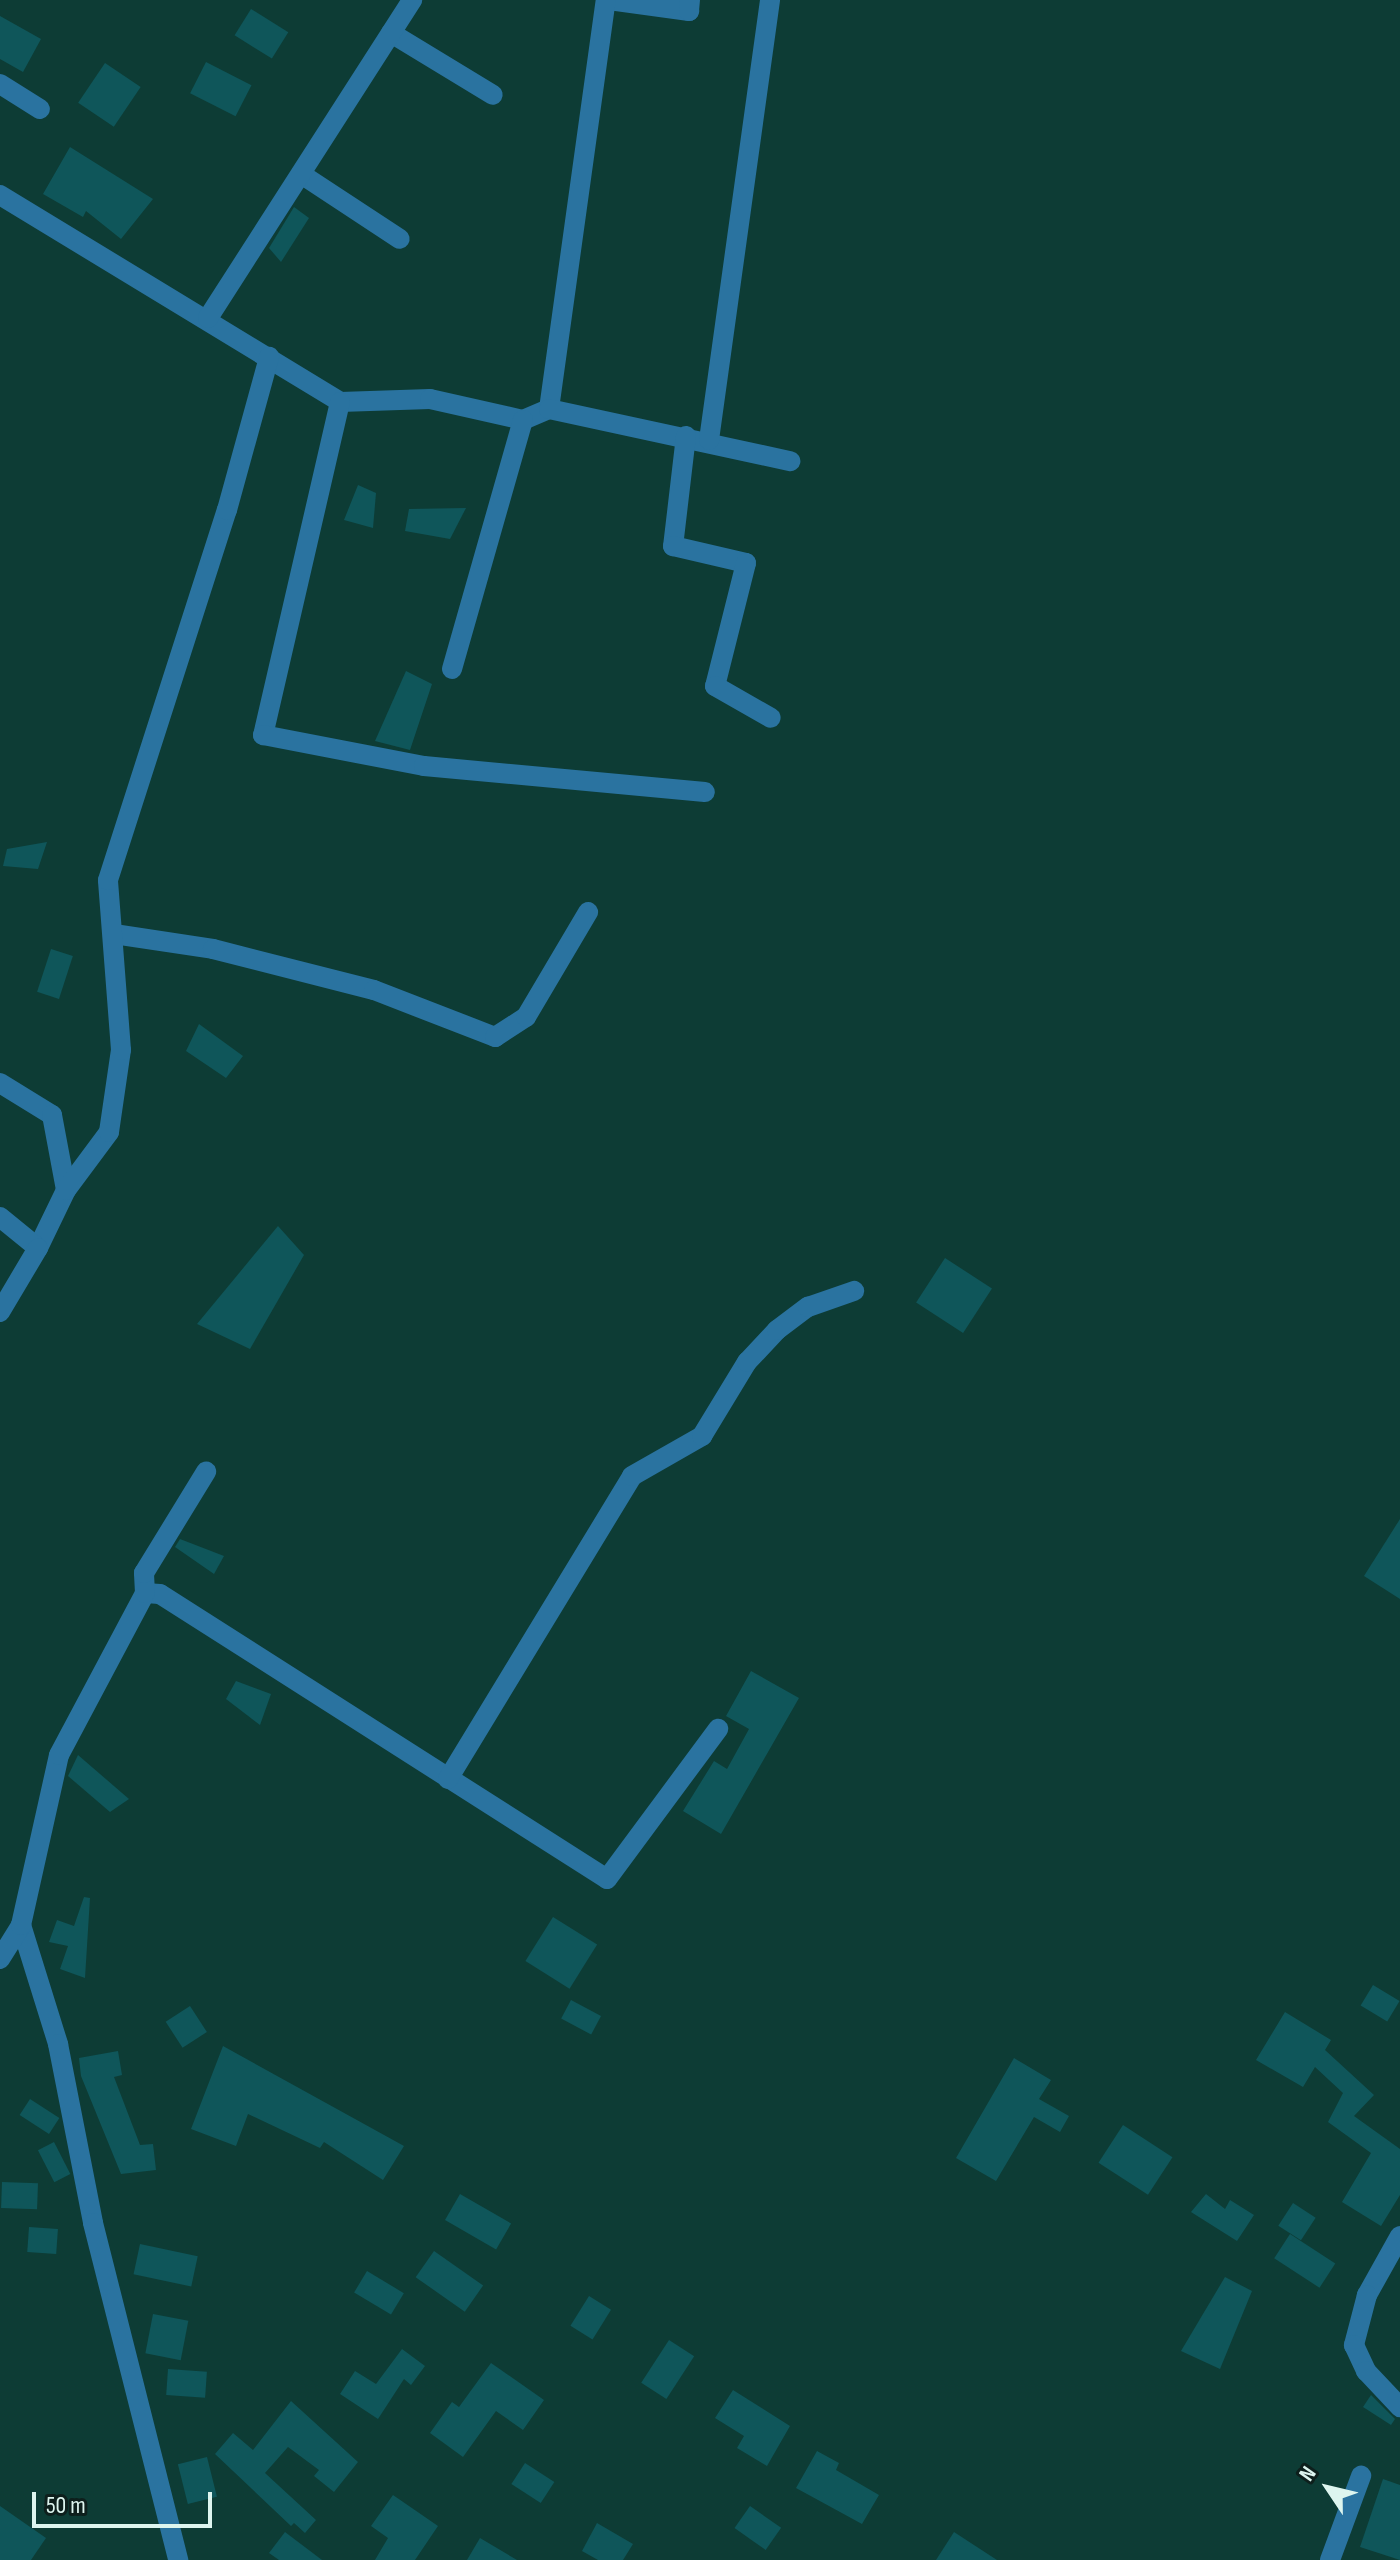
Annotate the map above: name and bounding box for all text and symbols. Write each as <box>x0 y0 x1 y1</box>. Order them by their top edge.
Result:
north arrow <box>1288 2448 1368 2528</box>
text: N <box>1294 2461 1322 2487</box>
scale bar <box>36 2476 216 2526</box>
text: 50 m <box>46 2491 86 2520</box>

